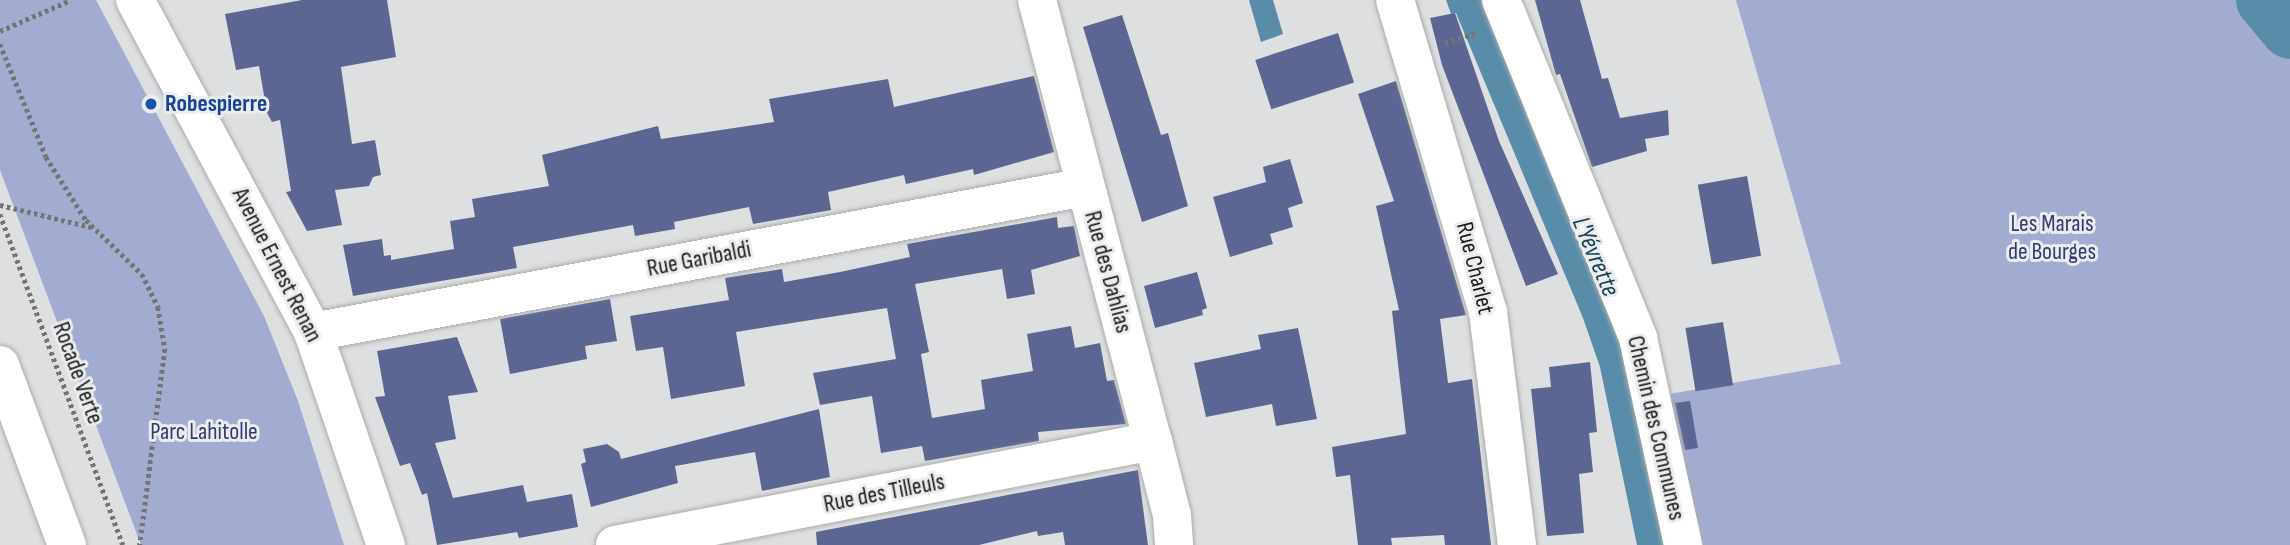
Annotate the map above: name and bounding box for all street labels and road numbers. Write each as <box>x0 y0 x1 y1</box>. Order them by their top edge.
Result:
street label: Avenue Ernest Renan <box>226 183 328 347</box>
street label: Rue des Dahlias <box>1078 208 1138 336</box>
street label: Rue Charlet <box>1450 219 1500 317</box>
street label: Rue Garibaldi <box>645 235 753 283</box>
street label: Rocade Verte <box>46 318 110 428</box>
street label: Chemin des Communes <box>1621 333 1691 523</box>
street label: Rue des Tilleuls <box>821 467 947 519</box>

